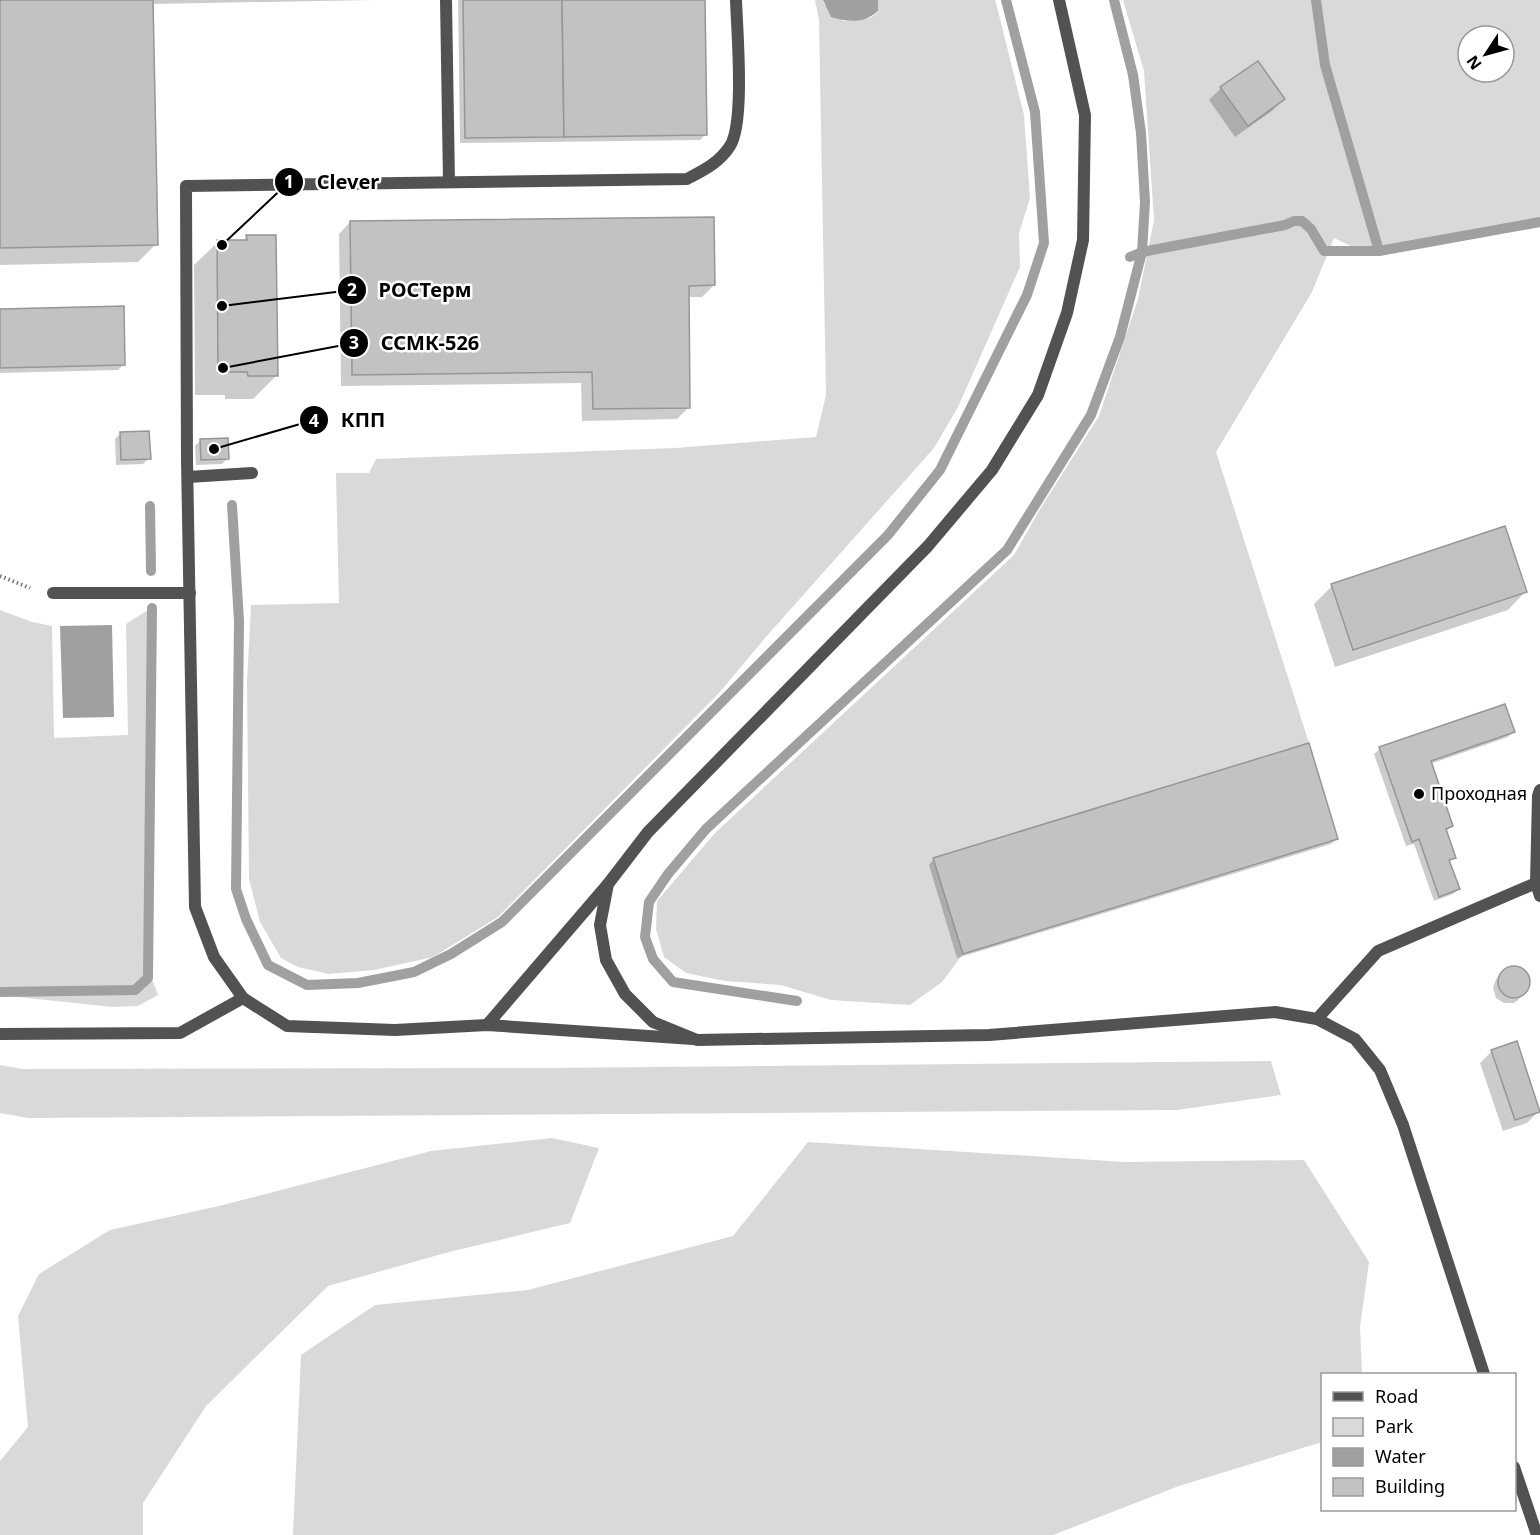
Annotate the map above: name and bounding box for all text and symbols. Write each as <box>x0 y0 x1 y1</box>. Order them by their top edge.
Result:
north arrow <box>1456 24 1516 84</box>
text: N <box>1461 51 1487 75</box>
callout: Clever <box>274 163 391 201</box>
text: Clever <box>317 168 379 195</box>
text: 1 <box>284 169 294 193</box>
callout: РОСТерм <box>337 271 483 309</box>
text: РОСТерм <box>379 276 471 303</box>
text: 2 <box>347 277 357 301</box>
callout: ССМК-526 <box>339 324 491 362</box>
text: ССМК-526 <box>381 329 479 356</box>
text: 3 <box>349 330 359 354</box>
callout: КПП <box>299 401 397 439</box>
text: КПП <box>341 406 385 433</box>
text: 4 <box>309 408 319 432</box>
place label: Проходная <box>1431 781 1527 805</box>
marker: Проходная <box>1412 787 1426 801</box>
legend <box>1321 1373 1516 1511</box>
text: Road <box>1375 1384 1418 1408</box>
text: Park <box>1375 1414 1413 1438</box>
text: Water <box>1375 1444 1426 1468</box>
text: Building <box>1375 1474 1445 1498</box>

